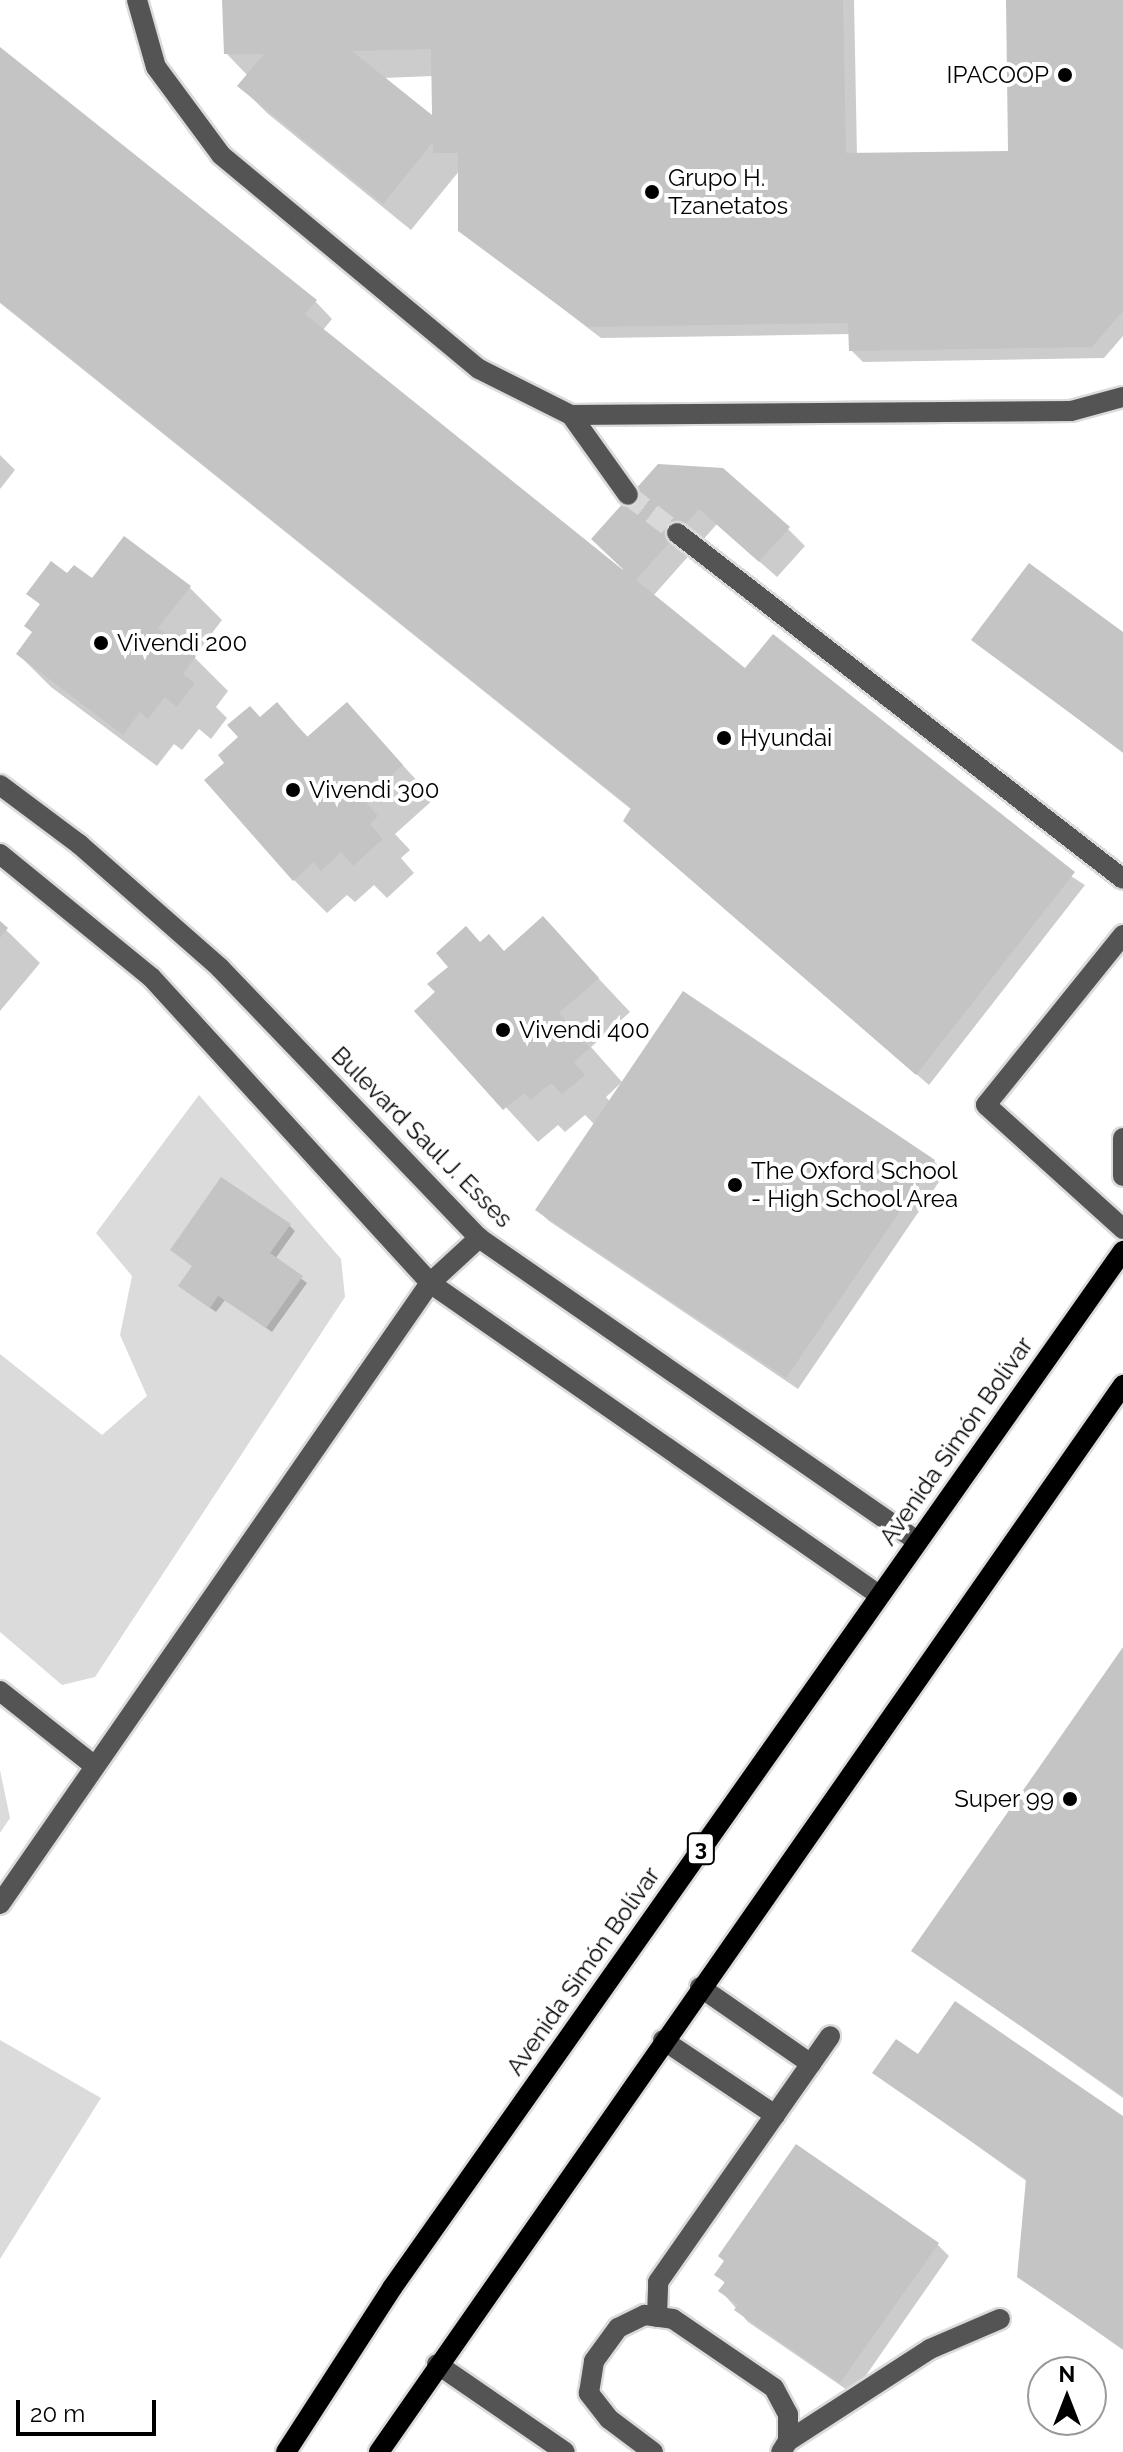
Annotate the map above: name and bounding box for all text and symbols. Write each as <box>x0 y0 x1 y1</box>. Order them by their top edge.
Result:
place label: IPACOOP <box>946 61 1049 89</box>
marker: IPACOOP <box>1056 66 1074 84</box>
place label: Grupo H. Tzanetatos <box>668 164 788 220</box>
marker: Grupo H. Tzanetatos <box>643 183 661 201</box>
place label: Vivendi 200 <box>117 629 247 657</box>
marker: Vivendi 200 <box>92 634 110 652</box>
place label: Hyundai <box>740 724 832 752</box>
marker: Hyundai <box>715 729 733 747</box>
place label: Vivendi 300 <box>309 776 439 804</box>
marker: Vivendi 300 <box>284 781 302 799</box>
place label: Vivendi 400 <box>519 1016 650 1044</box>
marker: Vivendi 400 <box>494 1021 512 1039</box>
street label: Bulevard Saul J. Esses <box>325 1040 519 1234</box>
place label: The Oxford School - High School Area <box>751 1157 960 1213</box>
marker: The Oxford School - High School Area <box>726 1176 744 1194</box>
street label: Avenida Simón Bolívar <box>873 1331 1039 1551</box>
place label: Super 99 <box>954 1785 1054 1813</box>
marker: Super 99 <box>1061 1790 1079 1808</box>
road number: 3 <box>685 1831 717 1867</box>
street label: Avenida Simón Bolívar <box>500 1861 666 2081</box>
north arrow <box>1027 2356 1107 2436</box>
text: N <box>1059 2361 1075 2387</box>
scale bar <box>20 2384 160 2434</box>
text: 20 m <box>30 2399 85 2428</box>

